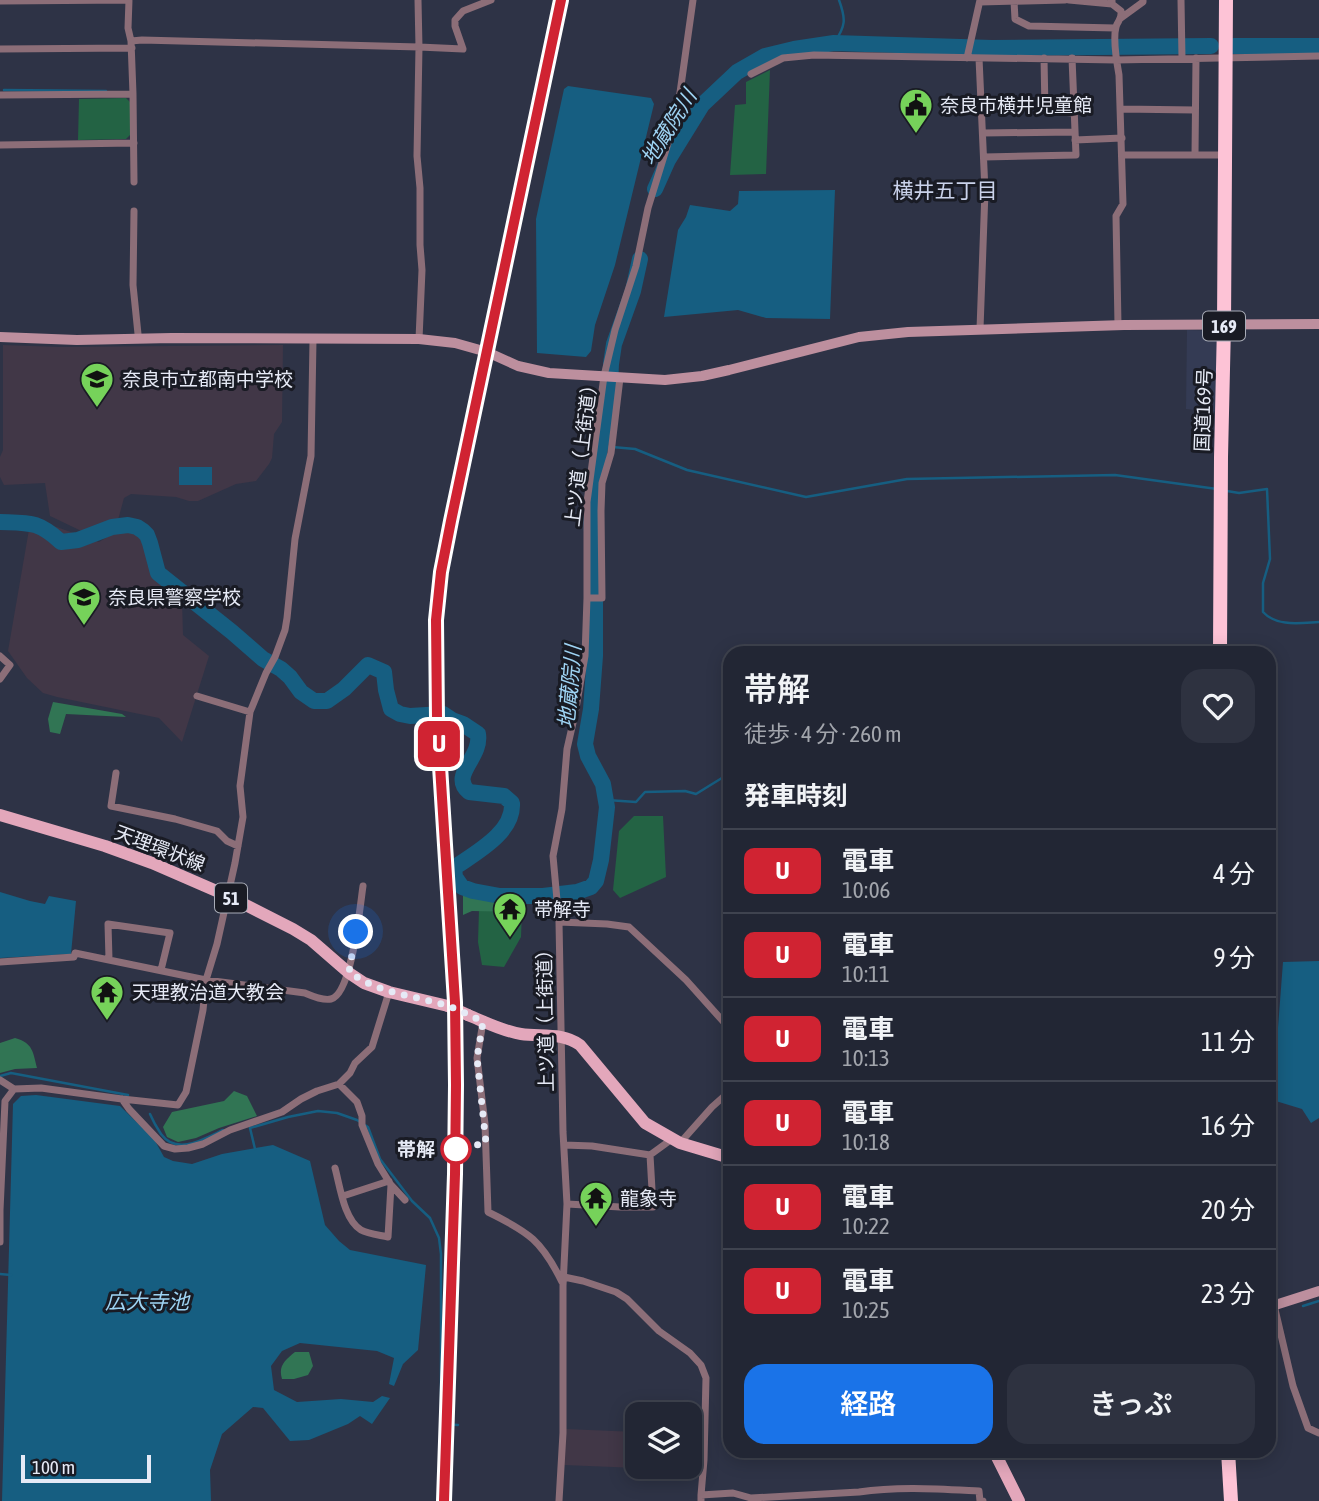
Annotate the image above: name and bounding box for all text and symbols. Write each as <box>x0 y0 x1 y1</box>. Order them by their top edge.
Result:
water label: 地蔵院川 <box>636 83 701 169</box>
public building icon: 奈良市横井児童館 <box>897 86 935 135</box>
place label: 奈良市横井児童館 <box>940 94 1092 116</box>
district label: 横井五丁目 <box>893 178 998 202</box>
road number: 169 <box>1203 312 1245 340</box>
school or university icon: 奈良市立都南中学校 <box>78 360 116 409</box>
place label: 奈良市立都南中学校 <box>122 368 293 390</box>
street label: 国道169号 <box>1191 368 1215 452</box>
street label: 上ツ道（上街道） <box>561 374 601 528</box>
school or university icon: 奈良県警察学校 <box>65 578 103 627</box>
place label: 奈良県警察学校 <box>108 586 241 608</box>
water label: 地蔵院川 <box>553 642 585 730</box>
button: heart <box>1181 669 1255 743</box>
text: 帯解 <box>744 670 810 708</box>
line badge: U <box>416 721 462 767</box>
text: 徒歩 · 4 分 · 260 m <box>744 721 902 747</box>
text: U <box>432 730 446 757</box>
text: 発車時刻 <box>744 781 848 811</box>
street label: 天理環状線 <box>112 821 208 875</box>
text: 電車 <box>842 846 894 876</box>
text: U <box>775 857 790 884</box>
text: 4 分 <box>1213 859 1255 889</box>
text: 10:06 <box>842 877 890 903</box>
road number: 51 <box>215 884 247 912</box>
temple icon: 帯解寺 <box>491 890 529 939</box>
place label: 帯解寺 <box>534 898 591 920</box>
your location <box>338 914 373 949</box>
text: 電車 <box>842 930 894 960</box>
street label: 上ツ道（上街道） <box>533 940 557 1092</box>
text: U <box>775 941 790 968</box>
text: 9 分 <box>1213 943 1255 973</box>
text: 10:11 <box>842 961 890 987</box>
temple icon: 天理教治道大教会 <box>88 973 126 1022</box>
place label: 天理教治道大教会 <box>132 981 284 1003</box>
text: 電車 <box>842 1014 894 1044</box>
text: U <box>775 1025 790 1052</box>
text: 11 分 <box>1201 1027 1255 1057</box>
text: 10:13 <box>842 1045 890 1071</box>
text: 電車 <box>842 1098 894 1128</box>
text: U <box>775 1109 790 1136</box>
text: 16 分 <box>1201 1111 1255 1141</box>
text: 10:18 <box>842 1129 890 1155</box>
marker: 帯解 <box>441 1134 471 1164</box>
place label: 帯解 <box>397 1138 435 1160</box>
temple icon: 龍象寺 <box>577 1179 615 1228</box>
text: 電車 <box>842 1182 894 1212</box>
place label: 龍象寺 <box>620 1187 677 1209</box>
text: U <box>775 1193 790 1220</box>
text: 20 分 <box>1201 1195 1255 1225</box>
text: 10:22 <box>842 1213 890 1239</box>
text: 電車 <box>842 1266 894 1296</box>
text: U <box>775 1277 790 1304</box>
text: 23 分 <box>1201 1279 1255 1309</box>
water label: 広大寺池 <box>105 1289 191 1313</box>
text: 10:25 <box>842 1297 890 1323</box>
button: 経路 <box>744 1364 993 1444</box>
button: きっぷ <box>1007 1364 1255 1444</box>
map controls <box>625 1402 702 1479</box>
button: layers <box>625 1402 702 1479</box>
scale bar <box>21 1452 150 1484</box>
text: 100 m <box>32 1456 75 1478</box>

